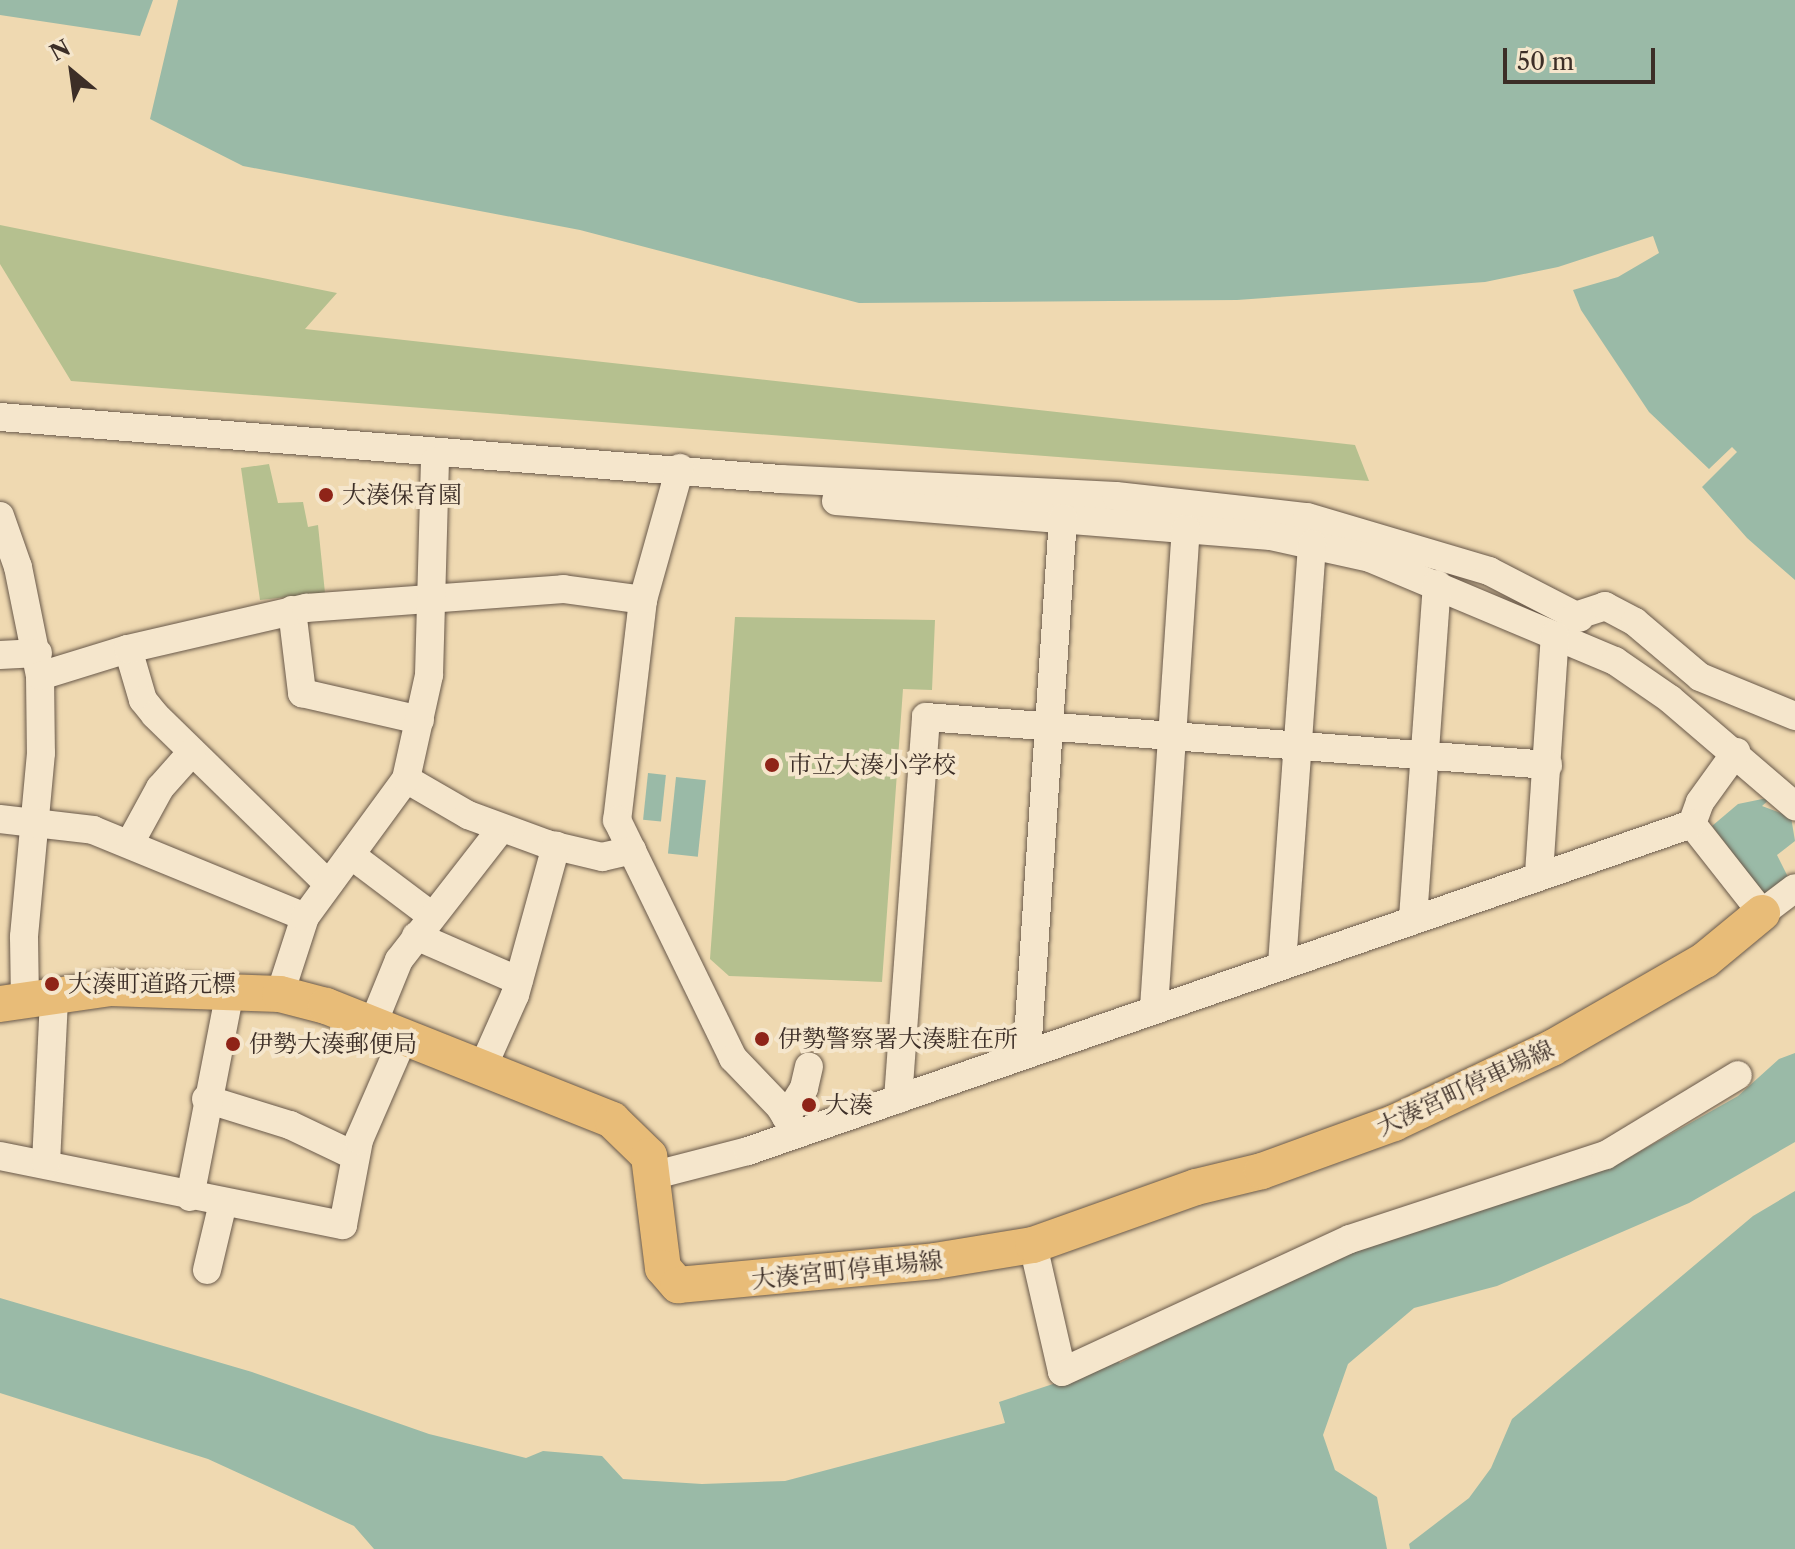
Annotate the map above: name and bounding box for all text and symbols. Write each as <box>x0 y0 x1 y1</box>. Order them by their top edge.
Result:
north arrow <box>32 32 112 112</box>
scale bar <box>1507 32 1659 82</box>
text: N <box>45 34 75 67</box>
text: 50 m <box>1517 47 1574 76</box>
place label: 大湊保育園 <box>342 481 462 509</box>
marker: 大湊保育園 <box>317 486 335 504</box>
place label: 市立大湊小学校 <box>788 751 956 779</box>
marker: 市立大湊小学校 <box>763 756 781 774</box>
place label: 大湊町道路元標 <box>68 970 236 998</box>
marker: 大湊町道路元標 <box>43 975 61 993</box>
place label: 伊勢警察署大湊駐在所 <box>778 1025 1018 1053</box>
place label: 伊勢大湊郵便局 <box>249 1030 417 1058</box>
marker: 伊勢警察署大湊駐在所 <box>753 1030 771 1048</box>
street label: 大湊宮町停車場線 <box>1372 1034 1558 1142</box>
marker: 伊勢大湊郵便局 <box>224 1035 242 1053</box>
place label: 大湊 <box>825 1091 873 1119</box>
marker: 大湊 <box>800 1096 818 1114</box>
street label: 大湊宮町停車場線 <box>750 1246 944 1294</box>

